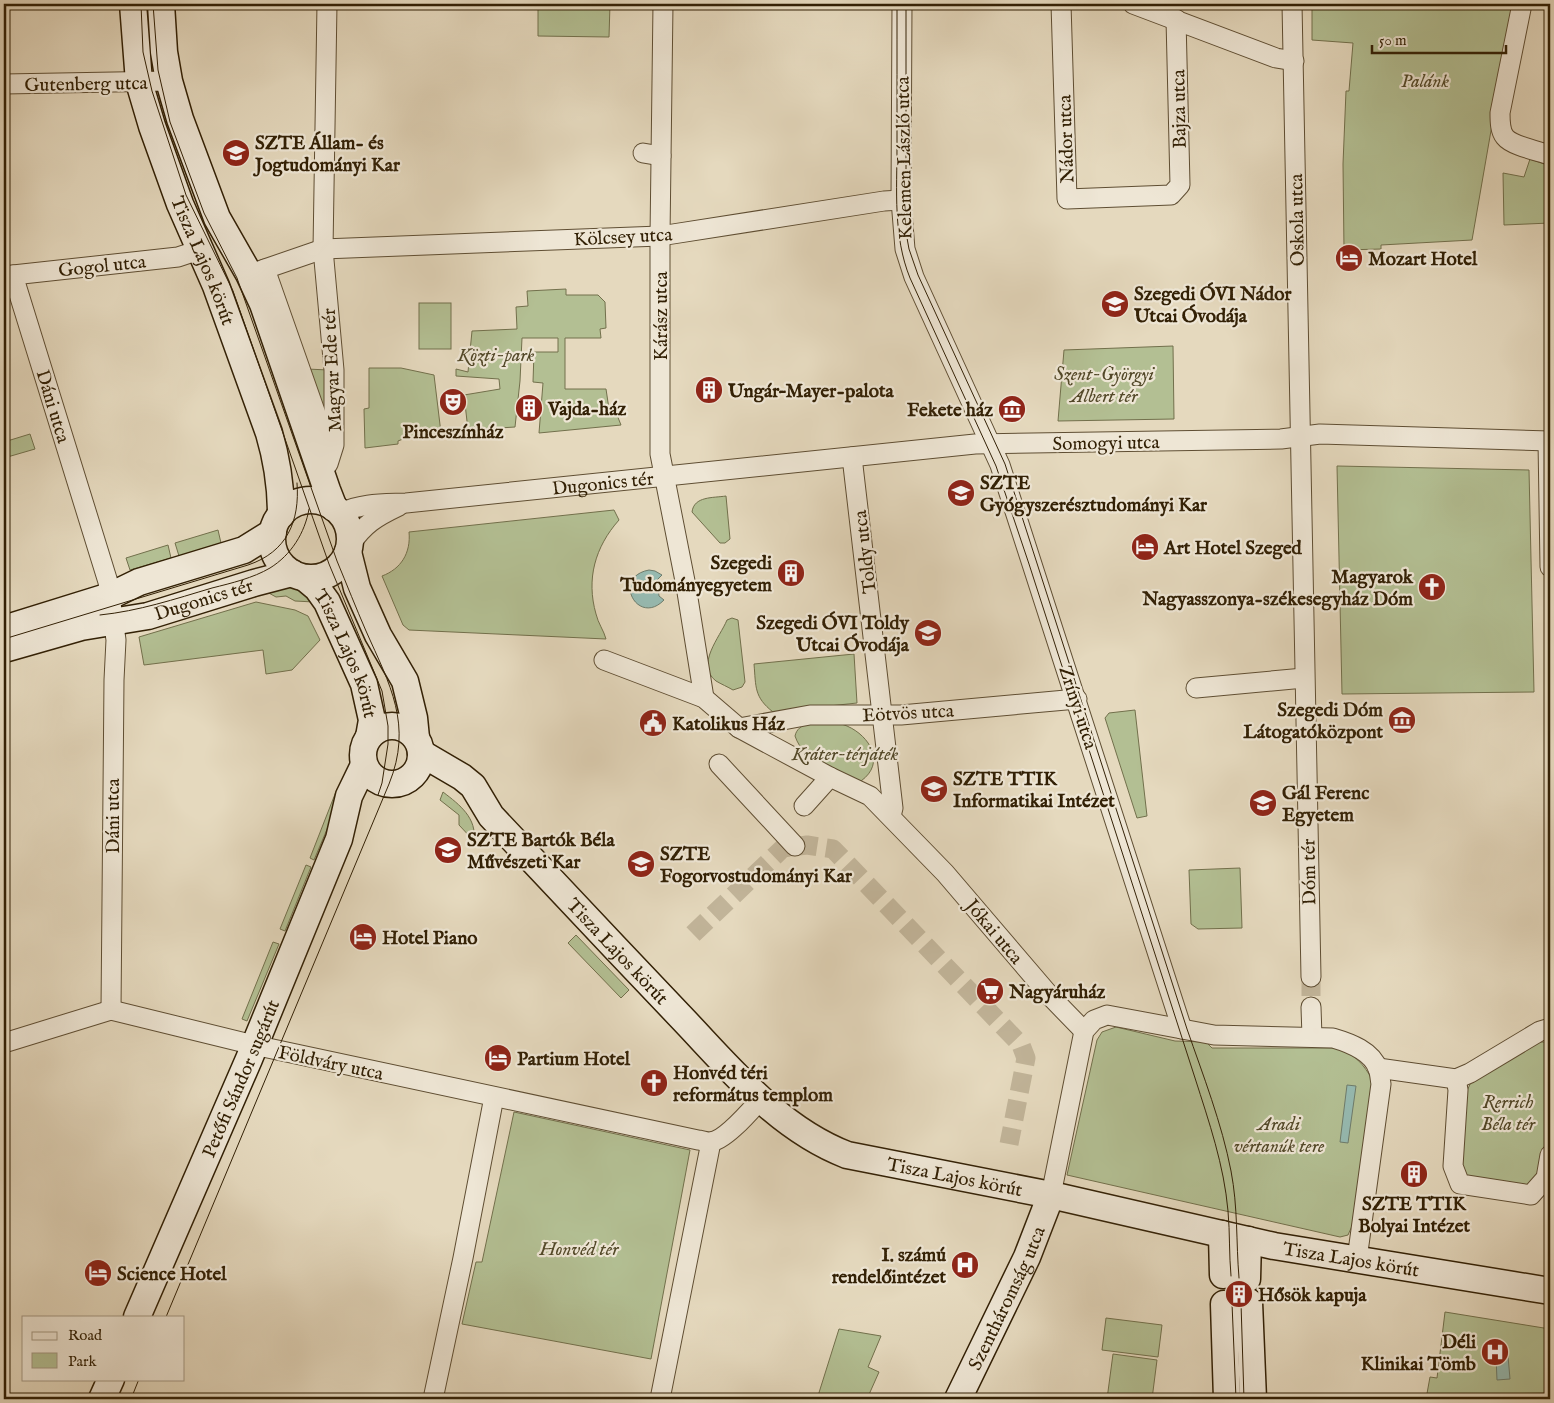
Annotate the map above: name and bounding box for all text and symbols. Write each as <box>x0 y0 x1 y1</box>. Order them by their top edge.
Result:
scale bar <box>1372 22 1505 54</box>
text: 50 m <box>1379 31 1407 50</box>
street label: Bajza utca <box>1167 68 1193 149</box>
park label: Palánk <box>1401 70 1449 94</box>
street label: Gutenberg utca <box>24 72 149 98</box>
street label: Kelemen László utca <box>892 75 918 240</box>
street label: Nádor utca <box>1053 94 1081 183</box>
place label: SZTE Állam- és Jogtudományi Kar <box>252 131 401 178</box>
school or university icon: SZTE Állam- és Jogtudományi Kar <box>221 138 251 168</box>
street label: Oskola utca <box>1285 173 1311 267</box>
street label: Tisza Lajos körút <box>164 193 239 329</box>
street label: Kölcsey utca <box>573 223 674 253</box>
hotel icon: Mozart Hotel <box>1334 243 1364 273</box>
place label: Mozart Hotel <box>1368 248 1478 272</box>
street label: Gogol utca <box>57 250 148 284</box>
street label: Kárász utca <box>650 270 674 361</box>
place label: Szegedi ÓVI Nádor Utcai Óvodája <box>1133 282 1292 329</box>
school or university icon: Szegedi ÓVI Nádor Utcai Óvodája <box>1100 289 1130 319</box>
street label: Magyar Ede tér <box>318 307 348 432</box>
park label: Közti-park <box>457 344 535 368</box>
park label: Szent-Györgyi Albert tér <box>1054 363 1156 409</box>
street label: Dáni utca <box>30 367 75 447</box>
building icon: Ungár–Mayer-palota <box>694 375 724 405</box>
place label: Ungár–Mayer-palota <box>727 380 894 404</box>
theatre icon: Pinceszínház <box>438 387 468 417</box>
building icon: Vajda-ház <box>514 393 544 423</box>
museum icon: Fekete ház <box>997 394 1027 424</box>
place label: Vajda-ház <box>547 398 626 422</box>
place label: Fekete ház <box>907 399 993 423</box>
place label: Pinceszínház <box>403 421 504 445</box>
street label: Somogyi utca <box>1052 431 1161 457</box>
street label: Dugonics tér <box>551 467 655 502</box>
place label: SZTE Gyógyszerésztudományi Kar <box>980 472 1208 518</box>
school or university icon: SZTE Gyógyszerésztudományi Kar <box>946 478 976 508</box>
street label: Toldy utca <box>849 508 883 595</box>
hotel icon: Art Hotel Szeged <box>1130 532 1160 562</box>
place label: Art Hotel Szeged <box>1163 537 1303 561</box>
place label: Szegedi Tudományegyetem <box>619 552 772 598</box>
building icon: Szegedi Tudományegyetem <box>776 558 806 588</box>
place label: Magyarok Nagyasszonya-székesegyház Dóm <box>1141 566 1414 612</box>
church icon: Magyarok Nagyasszonya-székesegyház Dóm <box>1417 572 1447 602</box>
street label: Dugonics tér <box>152 574 256 627</box>
street label: Tisza Lajos körút <box>308 585 381 721</box>
place label: Szegedi ÓVI Toldy Utcai Óvodája <box>756 611 910 658</box>
school or university icon: Szegedi ÓVI Toldy Utcai Óvodája <box>913 618 943 648</box>
street label: Zrínyi utca <box>1052 663 1102 753</box>
place label: Szegedi Dóm Látogatóközpont <box>1243 699 1383 745</box>
street label: Eötvös utca <box>862 700 955 728</box>
museum icon: Szegedi Dóm Látogatóközpont <box>1387 705 1417 735</box>
public building icon: Katolikus Ház <box>638 708 668 738</box>
place label: Katolikus Ház <box>672 713 785 737</box>
park label: Kráter-térjáték <box>791 743 899 767</box>
place label: SZTE TTIK Informatikai Intézet <box>953 768 1115 814</box>
school or university icon: SZTE TTIK Informatikai Intézet <box>919 774 949 804</box>
street label: Dáni utca <box>102 777 126 854</box>
place label: Gál Ferenc Egyetem <box>1282 782 1369 828</box>
school or university icon: Gál Ferenc Egyetem <box>1248 788 1278 818</box>
place label: SZTE Bartók Béla Művészeti Kar <box>467 829 615 875</box>
school or university icon: SZTE Bartók Béla Művészeti Kar <box>433 835 463 865</box>
street label: Dóm tér <box>1297 838 1323 905</box>
place label: SZTE Fogorvostudományi Kar <box>660 843 853 889</box>
school or university icon: SZTE Fogorvostudományi Kar <box>626 849 656 879</box>
street label: Jókai utca <box>958 893 1028 970</box>
street label: Tisza Lajos körút <box>561 894 673 1011</box>
hotel icon: Hotel Piano <box>348 922 378 952</box>
place label: Hotel Piano <box>382 927 478 951</box>
supermarket icon: Nagyáruház <box>975 976 1005 1006</box>
place label: Nagyáruház <box>1008 981 1106 1005</box>
street label: Petőfi Sándor sugárút <box>198 996 286 1162</box>
street label: Földváry utca <box>276 1041 386 1087</box>
hotel icon: Partium Hotel <box>483 1043 513 1073</box>
place label: Partium Hotel <box>517 1048 631 1072</box>
place label: Honvéd téri református templom <box>673 1062 833 1108</box>
church icon: Honvéd téri református templom <box>639 1068 669 1098</box>
park label: Rerrich Béla tér <box>1481 1091 1537 1137</box>
park label: Aradi vértanúk tere <box>1234 1113 1325 1159</box>
street label: Tisza Lajos körút <box>885 1153 1025 1203</box>
building icon: SZTE TTIK Bolyai Intézet <box>1399 1159 1429 1189</box>
place label: SZTE TTIK Bolyai Intézet <box>1358 1193 1470 1239</box>
street label: Szentháromság utca <box>964 1223 1052 1375</box>
park label: Honvéd tér <box>539 1238 620 1262</box>
street label: Tisza Lajos körút <box>1281 1238 1421 1284</box>
place label: I. számú rendelőintézet <box>832 1244 946 1290</box>
hospital icon: I. számú rendelőintézet <box>950 1250 980 1280</box>
hotel icon: Science Hotel <box>83 1258 113 1288</box>
place label: Science Hotel <box>117 1263 227 1287</box>
building icon: Hősök kapuja <box>1224 1279 1254 1309</box>
place label: Hősök kapuja <box>1258 1284 1367 1308</box>
legend <box>22 1316 185 1380</box>
text: Road <box>68 1326 103 1345</box>
place label: Déli Klinikai Tömb <box>1361 1331 1476 1377</box>
hospital icon: Déli Klinikai Tömb <box>1480 1337 1510 1367</box>
text: Park <box>68 1352 98 1371</box>

